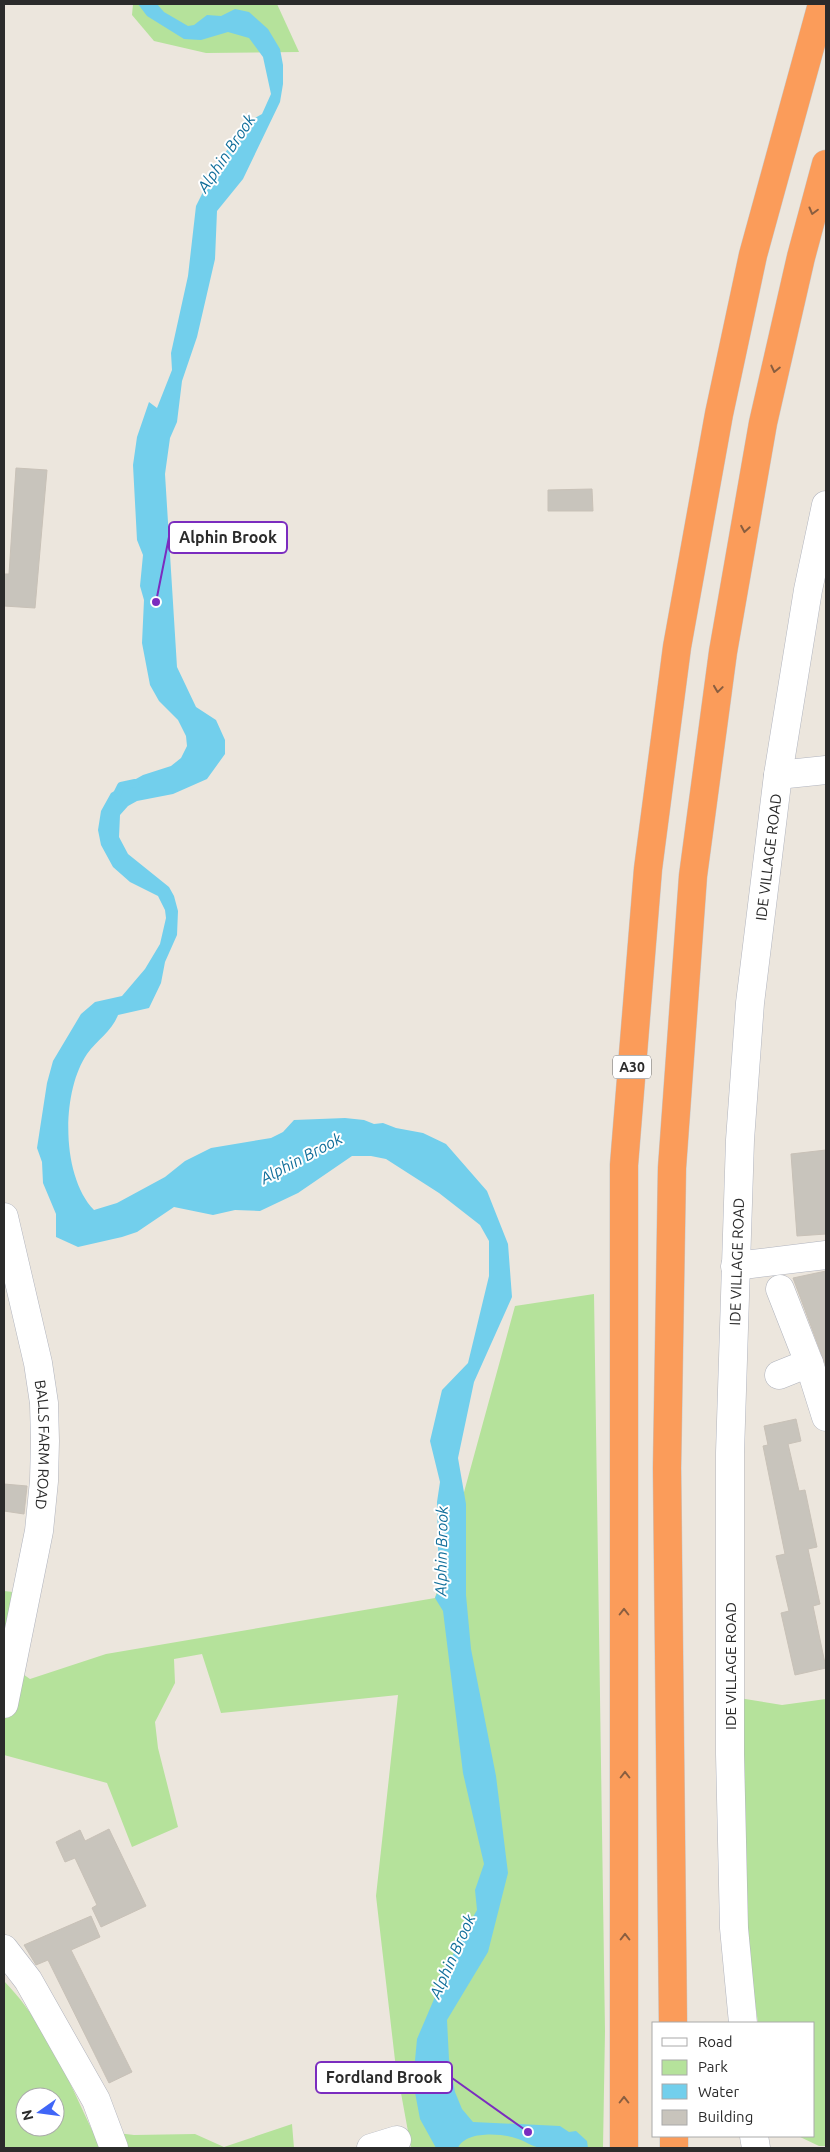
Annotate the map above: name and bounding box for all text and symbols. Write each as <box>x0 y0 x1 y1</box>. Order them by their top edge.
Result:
water label: Alphin Brook <box>193 110 259 196</box>
one-way arrow <box>809 207 819 215</box>
one-way arrow <box>771 365 781 374</box>
callout: Alphin Brook <box>169 522 287 553</box>
one-way arrow <box>740 525 750 533</box>
text: Alphin Brook <box>179 528 277 546</box>
one-way arrow <box>714 685 724 694</box>
street label: IDE VILLAGE ROAD <box>752 793 784 922</box>
road number: A30 <box>613 1056 651 1078</box>
water label: Alphin Brook <box>256 1129 346 1188</box>
street label: IDE VILLAGE ROAD <box>726 1197 747 1326</box>
street label: BALLS FARM ROAD <box>32 1379 54 1510</box>
water label: Alphin Brook <box>431 1505 451 1597</box>
street label: IDE VILLAGE ROAD <box>722 1602 739 1730</box>
one-way arrow <box>619 1608 629 1616</box>
one-way arrow <box>620 1770 630 1778</box>
water label: Alphin Brook <box>425 1910 479 2002</box>
one-way arrow <box>620 1933 630 1940</box>
legend <box>652 2022 815 2137</box>
text: Road <box>698 2033 733 2050</box>
text: Park <box>698 2058 728 2075</box>
callout: Fordland Brook <box>316 2062 452 2093</box>
text: Fordland Brook <box>326 2068 442 2086</box>
text: Water <box>698 2083 739 2100</box>
north arrow <box>15 2087 65 2137</box>
one-way arrow <box>619 2095 629 2103</box>
text: N <box>18 2108 36 2122</box>
text: Building <box>698 2108 753 2125</box>

